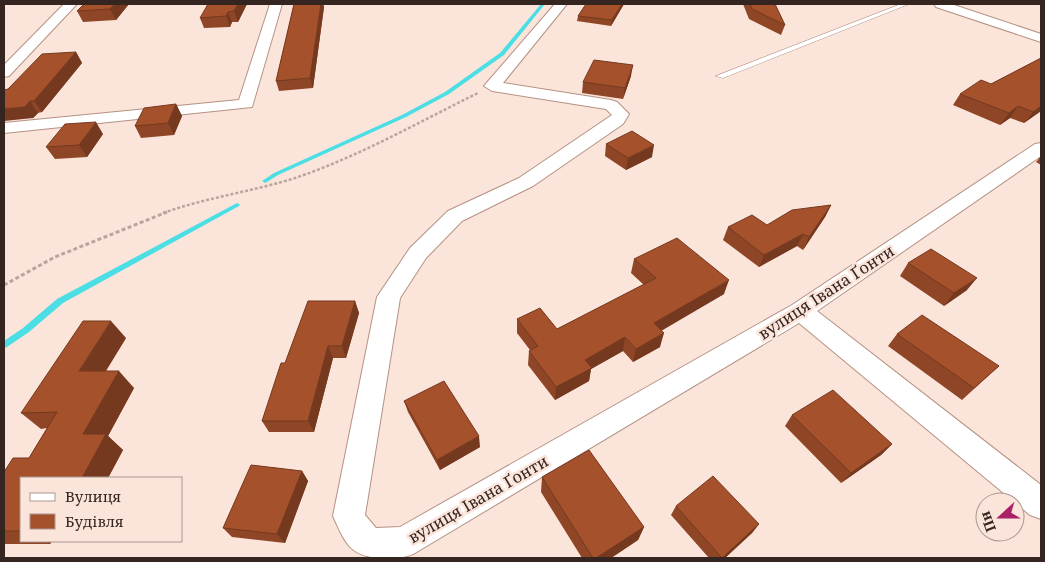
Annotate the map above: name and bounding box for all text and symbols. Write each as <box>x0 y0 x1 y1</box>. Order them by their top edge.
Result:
street label: вулиця Івана Ґонти <box>754 240 899 344</box>
street label: вулиця Івана Ґонти <box>404 450 552 548</box>
legend <box>20 477 182 542</box>
text: Вулиця <box>65 486 121 506</box>
north arrow <box>975 492 1025 542</box>
text: Пн <box>975 508 1000 535</box>
text: Будівля <box>65 511 123 531</box>

